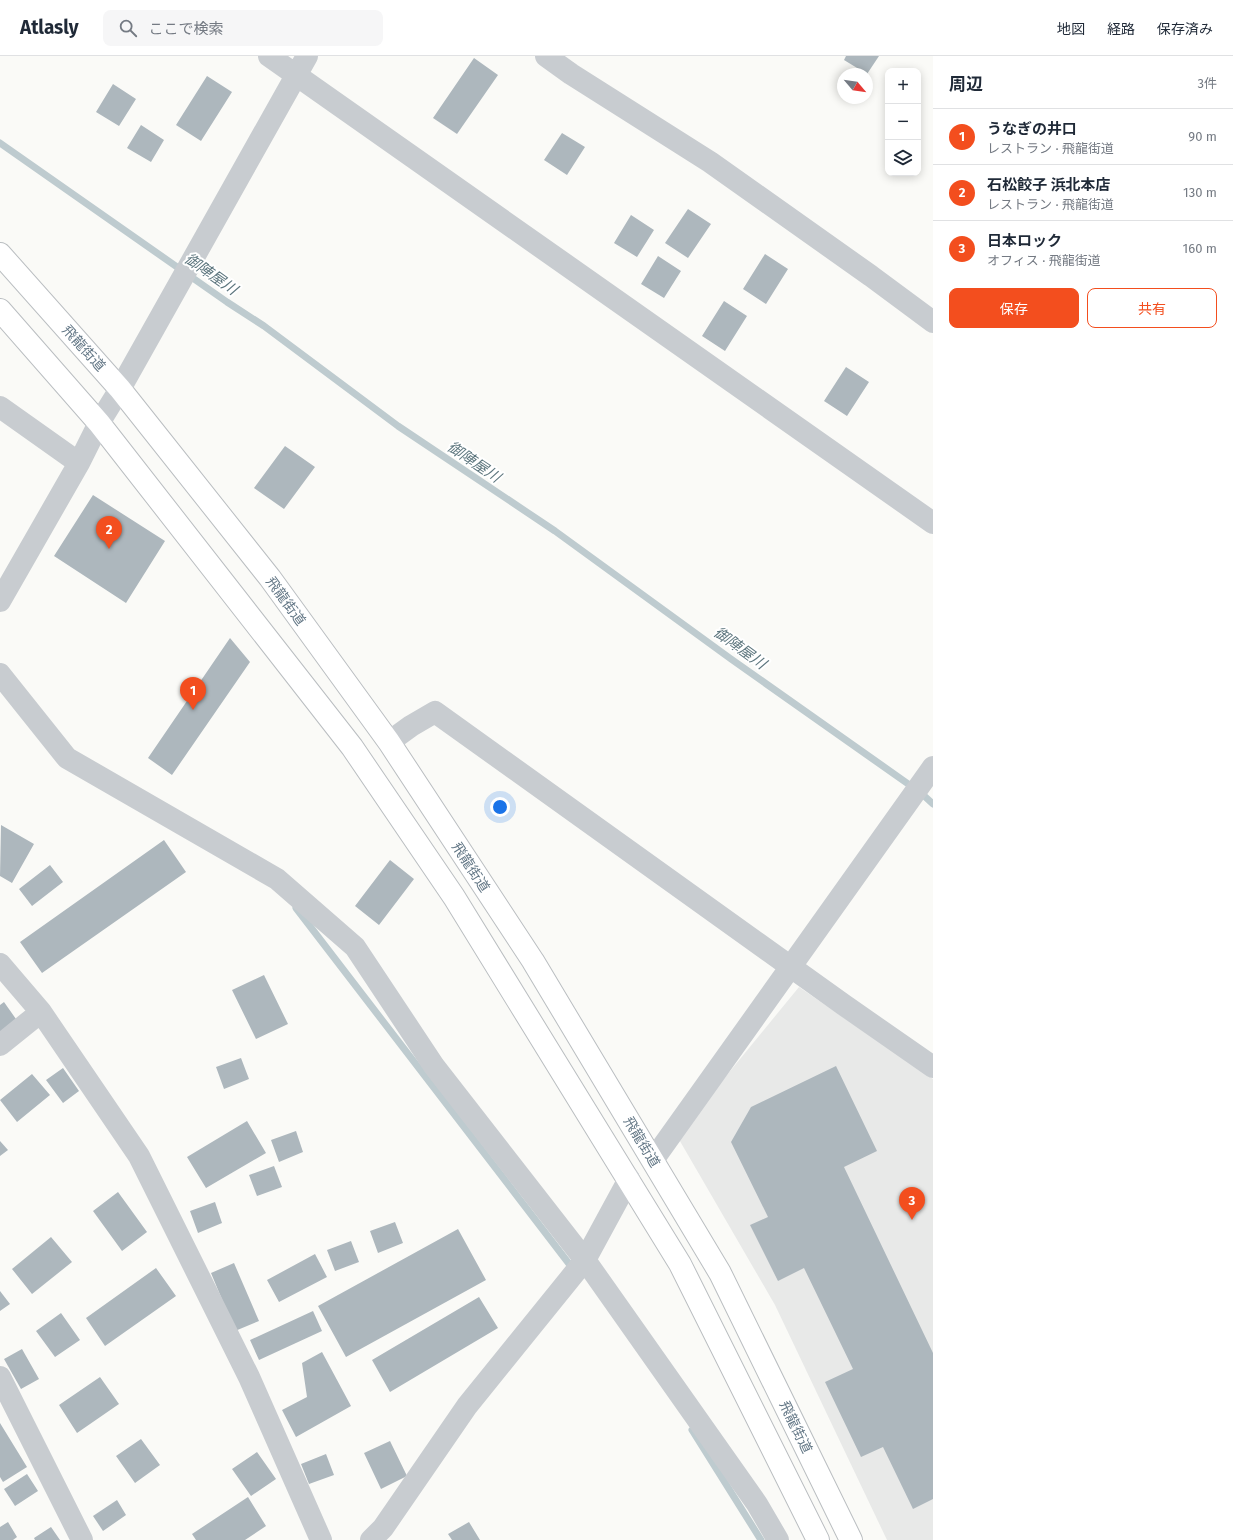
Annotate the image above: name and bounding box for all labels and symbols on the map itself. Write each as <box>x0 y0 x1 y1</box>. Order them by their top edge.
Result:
north arrow <box>837 68 873 104</box>
water label: 御陣屋川 <box>181 249 242 300</box>
street label: 飛龍街道 <box>59 322 109 375</box>
water label: 御陣屋川 <box>444 438 506 487</box>
pin: 2 <box>96 516 122 549</box>
street label: 飛龍街道 <box>262 574 309 629</box>
water label: 御陣屋川 <box>710 623 771 674</box>
pin: 1 <box>180 677 206 710</box>
your location <box>490 797 510 817</box>
street label: 飛龍街道 <box>448 839 493 895</box>
street label: 飛龍街道 <box>620 1114 663 1171</box>
pin: 3 <box>899 1187 925 1220</box>
street label: 飛龍街道 <box>776 1398 815 1456</box>

